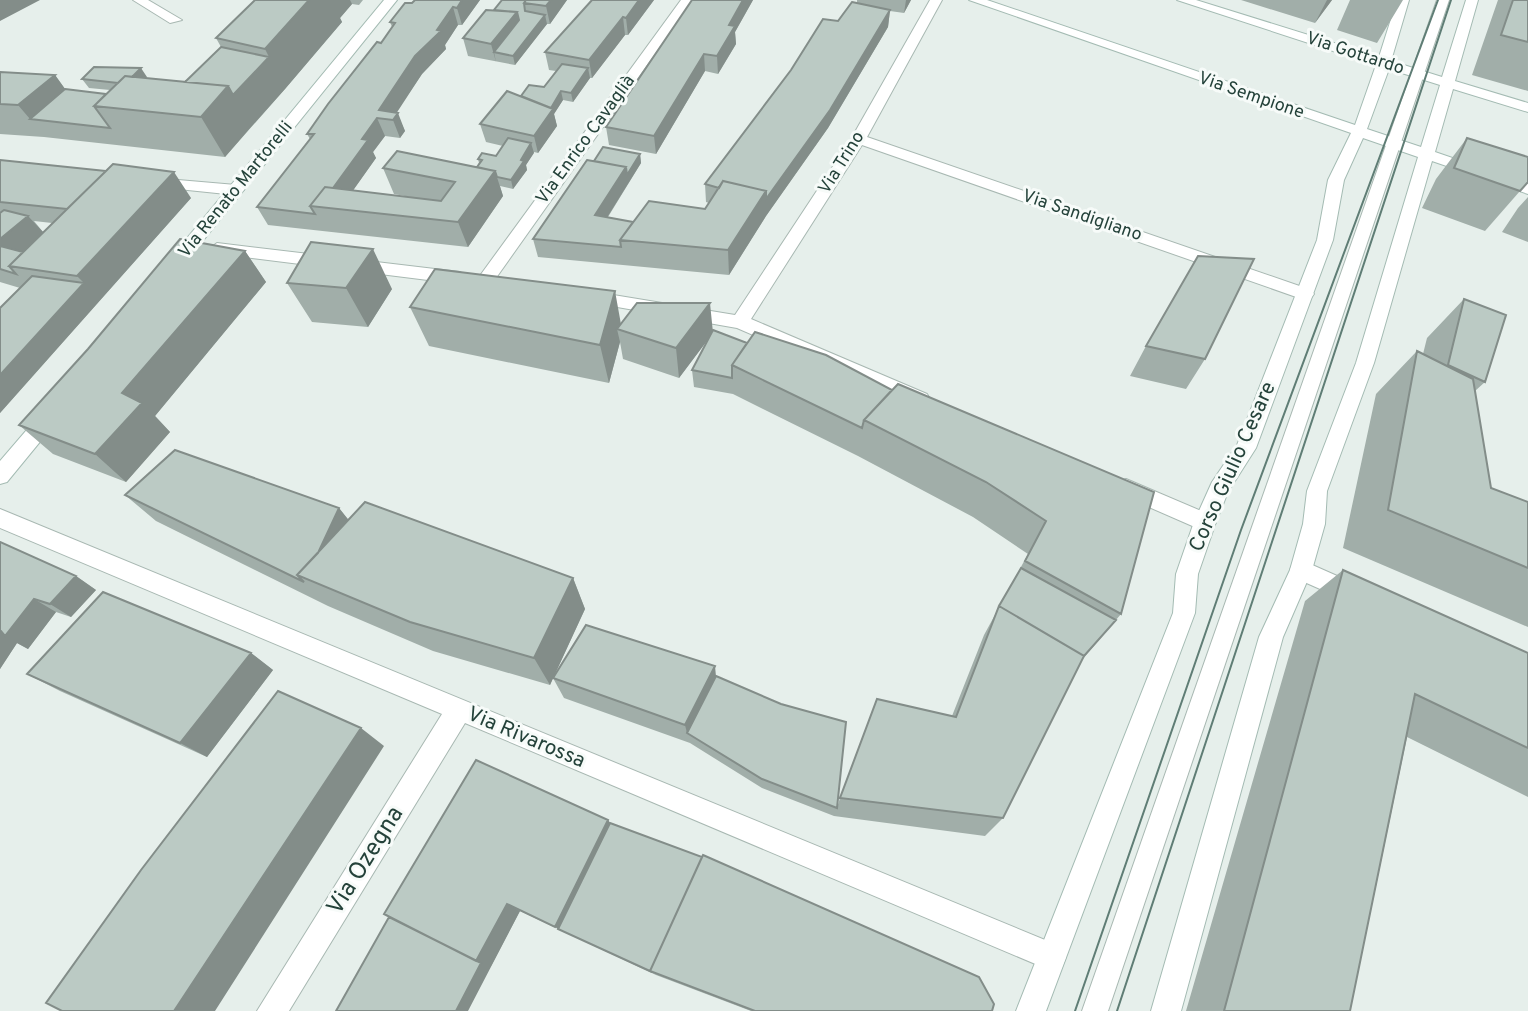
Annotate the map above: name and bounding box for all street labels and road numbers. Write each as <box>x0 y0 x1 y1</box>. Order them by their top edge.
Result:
street label: Via Gottardo <box>1303 27 1407 81</box>
street label: Via Sempione <box>1195 67 1307 125</box>
street label: Via Enrico Cavaglià <box>531 71 641 209</box>
street label: Via Renato Martorelli <box>174 117 298 263</box>
street label: Via Trino <box>814 127 870 199</box>
street label: Via Sandigliano <box>1019 185 1145 247</box>
street label: Corso Giulio Cesare <box>1183 378 1283 556</box>
street label: Via Rivarossa <box>463 701 589 775</box>
street label: Via Ozegna <box>321 801 411 921</box>

